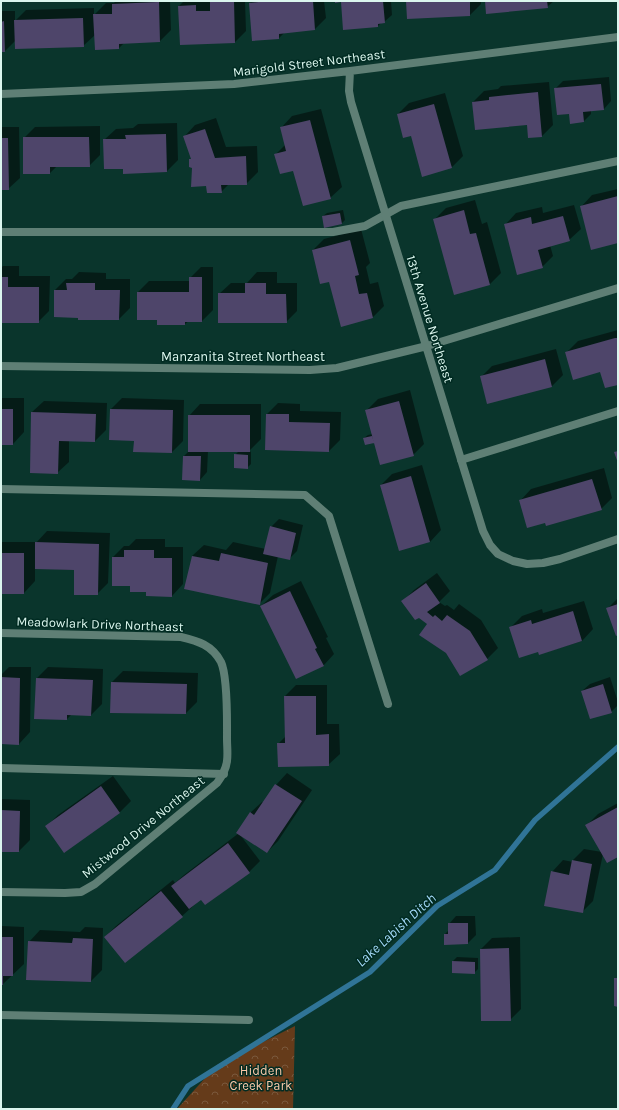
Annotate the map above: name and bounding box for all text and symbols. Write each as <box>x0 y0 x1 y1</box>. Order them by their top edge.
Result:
street label: Marigold Street Northeast <box>232 46 386 80</box>
street label: 13th Avenue Northeast <box>403 253 457 385</box>
street label: Manzanita Street Northeast <box>161 349 325 364</box>
street label: Meadowlark Drive Northeast <box>16 614 184 634</box>
street label: Mistwood Drive Northeast <box>79 773 207 881</box>
water label: Lake Labish Ditch <box>352 890 440 970</box>
park label: Hidden Creek Park <box>230 1063 292 1093</box>

